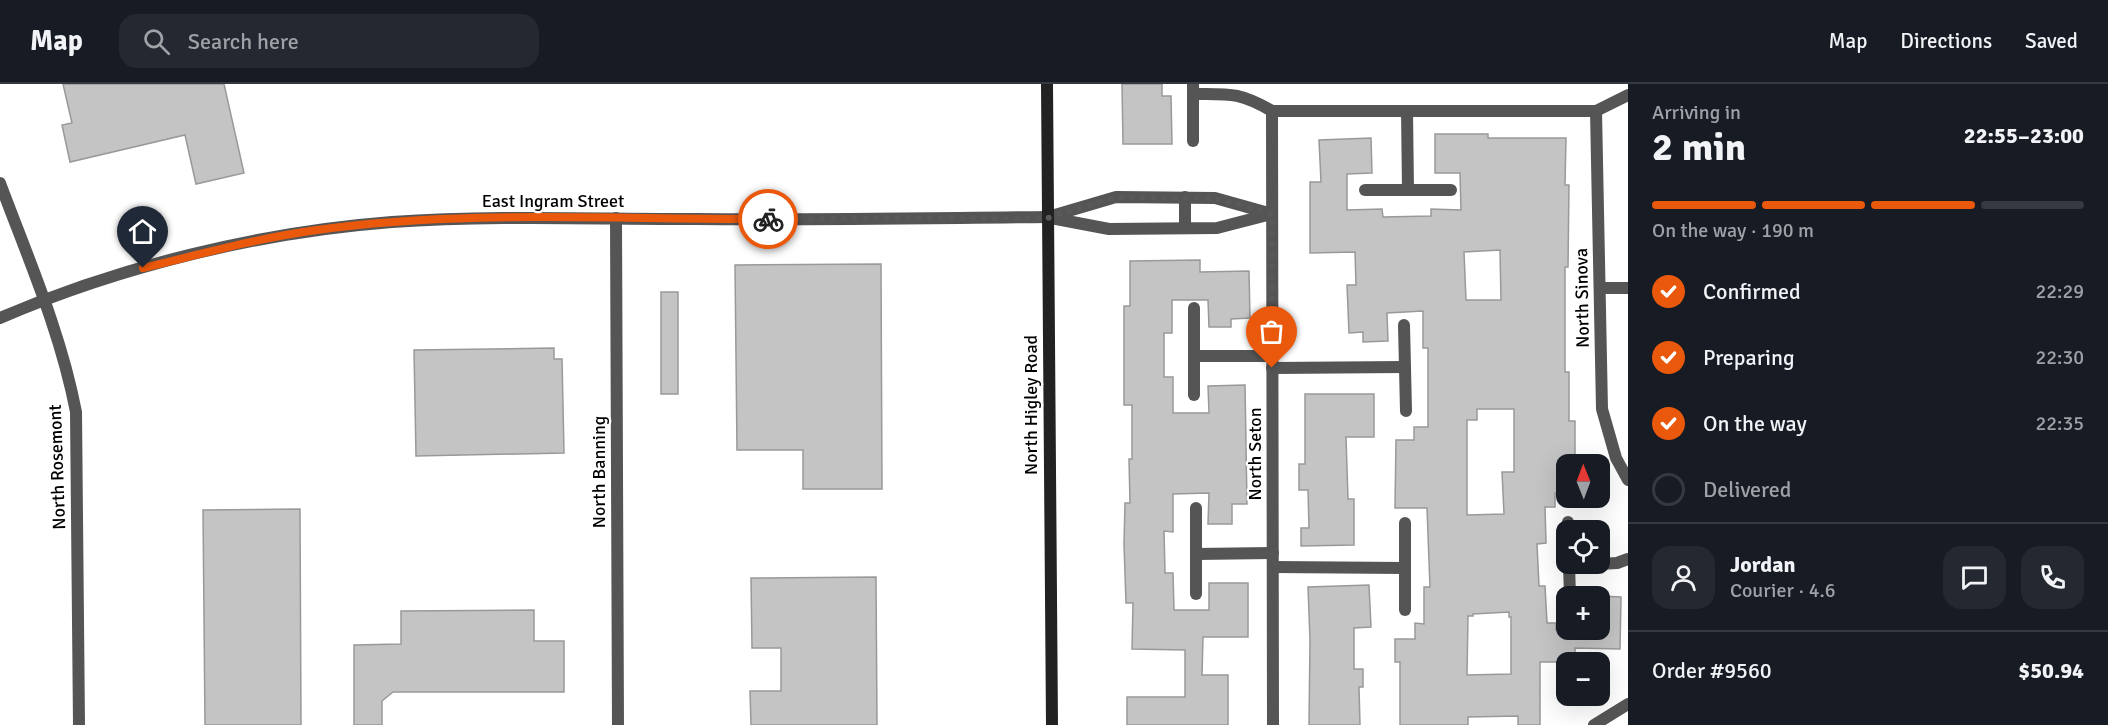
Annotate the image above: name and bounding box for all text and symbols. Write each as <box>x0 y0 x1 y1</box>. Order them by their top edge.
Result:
search box <box>119 14 539 68</box>
text: Map <box>30 24 83 58</box>
icon: search <box>140 25 173 58</box>
text: Search here <box>188 28 299 55</box>
text: Map <box>1829 28 1867 54</box>
text: Directions <box>1900 28 1992 54</box>
text: Saved <box>2025 28 2078 54</box>
text: Arriving in <box>1652 100 1741 125</box>
text: 22:55–23:00 <box>1964 122 2084 149</box>
text: 2 min <box>1652 123 1746 171</box>
courier <box>738 189 798 249</box>
street label: East Ingram Street <box>482 190 624 212</box>
icon: bike <box>752 203 785 236</box>
pin <box>117 206 168 268</box>
icon: home <box>126 215 159 248</box>
text: On the way · 190 m <box>1652 218 1814 243</box>
street label: North Sinova <box>1570 248 1594 348</box>
icon: check <box>1652 275 1685 308</box>
text: Confirmed <box>1703 278 1801 305</box>
text: 22:29 <box>2035 279 2084 304</box>
pin <box>1246 306 1297 368</box>
icon: bag <box>1255 315 1288 348</box>
street label: North Higley Road <box>1020 335 1042 475</box>
icon: check <box>1652 341 1685 374</box>
text: Preparing <box>1703 344 1795 371</box>
text: 22:30 <box>2035 345 2084 370</box>
street label: North Rosemont <box>44 404 70 530</box>
icon: check <box>1652 407 1685 440</box>
street label: North Seton <box>1244 408 1266 500</box>
text: On the way <box>1703 410 1807 437</box>
text: 22:35 <box>2035 411 2084 436</box>
street label: North Banning <box>588 416 610 528</box>
north arrow <box>1556 454 1610 508</box>
map controls <box>1556 454 1610 706</box>
text: Delivered <box>1703 476 1791 503</box>
button: locate <box>1556 520 1610 574</box>
button: person <box>1652 546 1715 609</box>
button: chat <box>1943 546 2006 609</box>
button: phone <box>2021 546 2084 609</box>
text: Jordan <box>1730 551 1796 578</box>
text: Courier · 4.6 <box>1730 578 1836 603</box>
button: + <box>1556 586 1610 640</box>
button: − <box>1556 652 1610 706</box>
text: Order #9560 <box>1652 657 1772 684</box>
text: $50.94 <box>2018 657 2084 684</box>

